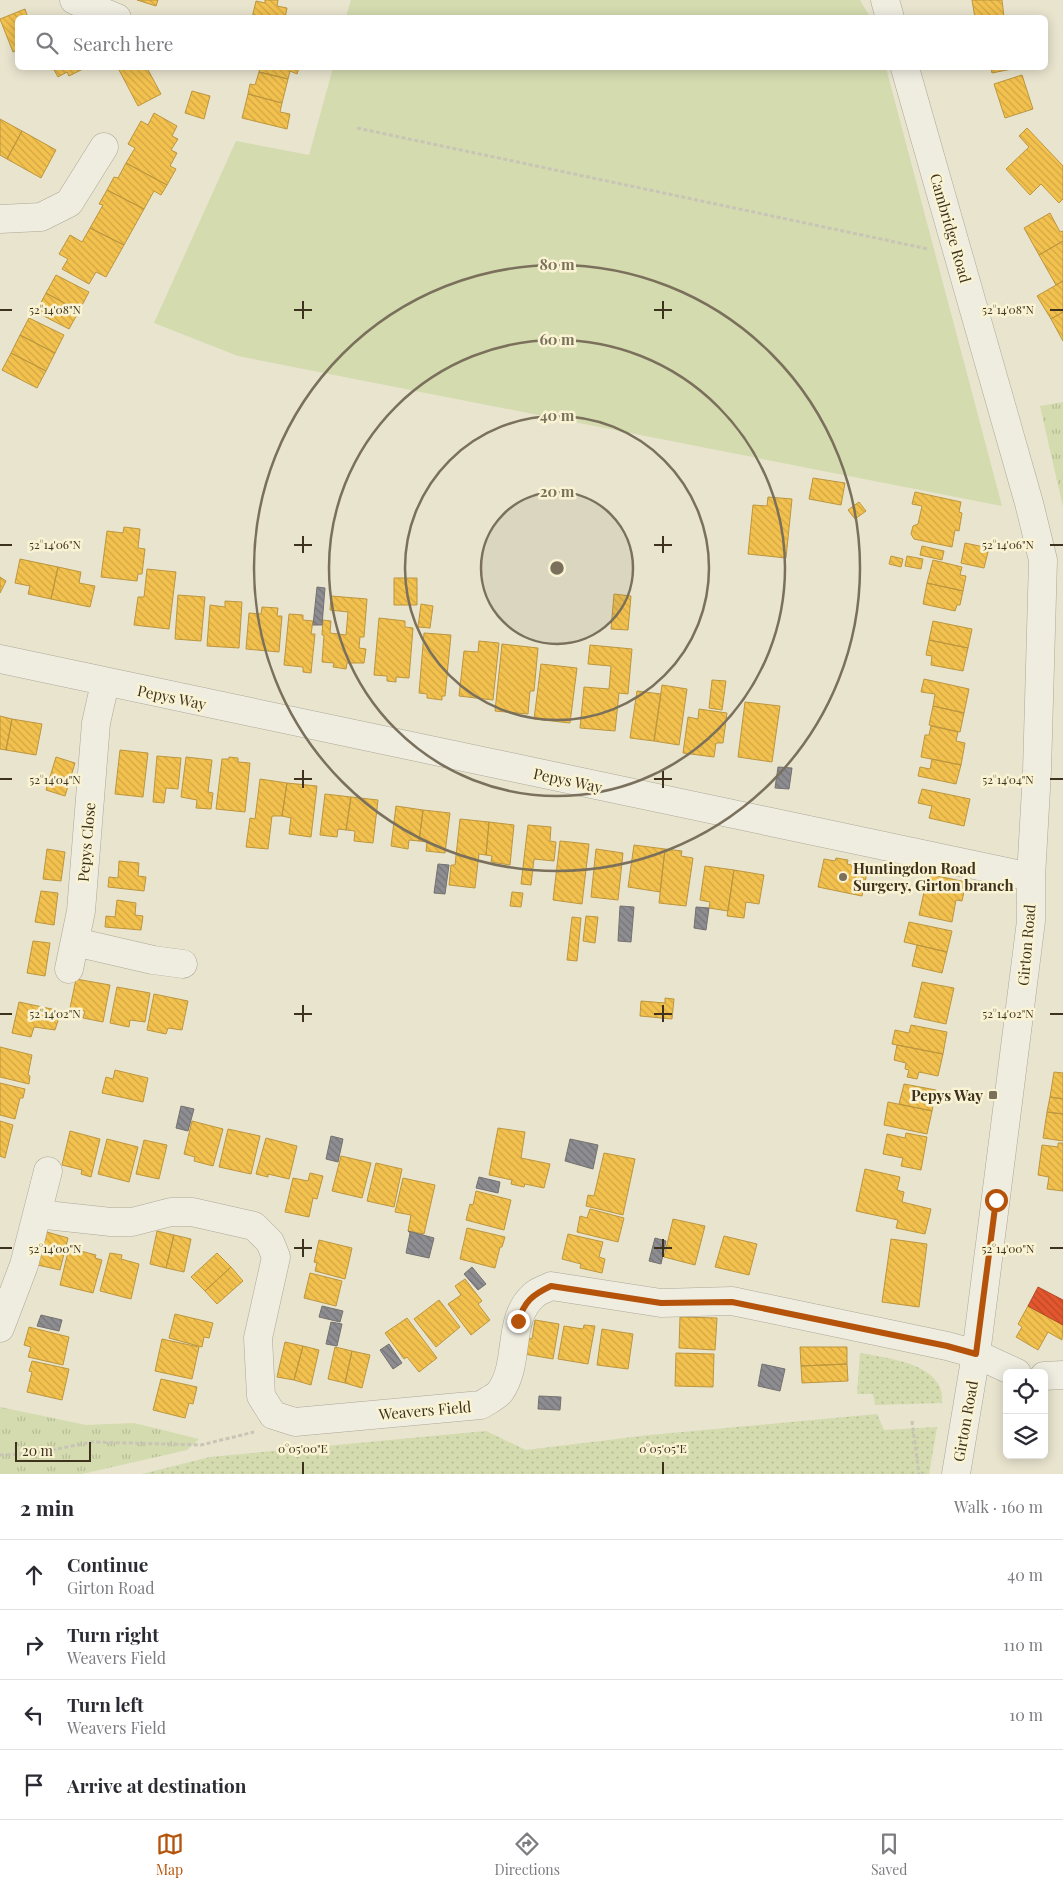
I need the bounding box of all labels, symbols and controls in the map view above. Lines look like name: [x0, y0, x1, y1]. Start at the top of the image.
search box: [15, 15, 1048, 70]
icon: search: [33, 29, 61, 57]
text: Search here: [73, 30, 173, 56]
street label: Cambridge Road: [926, 171, 976, 285]
text: 80 m: [539, 254, 575, 274]
text: 52°14'08"N: [29, 301, 82, 317]
text: 52°14'08"N: [982, 301, 1035, 317]
text: 60 m: [539, 329, 575, 349]
text: 40 m: [540, 405, 575, 425]
text: 20 m: [540, 481, 575, 501]
text: 52°14'06"N: [29, 536, 81, 552]
text: 52°14'06"N: [982, 536, 1034, 552]
centre of rings: [548, 559, 566, 577]
street label: Pepys Way: [136, 680, 209, 714]
street label: Pepys Way: [532, 763, 605, 797]
text: 52°14'04"N: [29, 771, 81, 787]
text: 52°14'04"N: [982, 771, 1034, 787]
street label: Pepys Close: [73, 801, 99, 883]
place label: Huntingdon Road Surgery, Girton branch: [853, 858, 1014, 895]
marker: Huntingdon Road Surgery, Girton branch: [837, 871, 849, 883]
street label: Girton Road: [1012, 903, 1040, 987]
text: 52°14'02"N: [29, 1005, 81, 1021]
text: 52°14'02"N: [982, 1005, 1034, 1021]
place label: Pepys Way: [911, 1085, 983, 1105]
marker: Pepys Way: [987, 1089, 999, 1101]
route start: [985, 1189, 1008, 1212]
text: 52°14'00"N: [29, 1240, 82, 1256]
text: 52°14'00"N: [982, 1240, 1035, 1256]
route end: [507, 1310, 530, 1333]
map controls: [1003, 1369, 1048, 1459]
button: locate: [1003, 1369, 1048, 1414]
street label: Girton Road: [948, 1379, 982, 1463]
street label: Weavers Field: [377, 1396, 472, 1424]
button: layers: [1003, 1414, 1048, 1459]
scale bar: [15, 1439, 91, 1462]
text: 0°05'00"E: [278, 1440, 328, 1456]
text: 0°05'05"E: [639, 1440, 687, 1456]
text: 20 m: [22, 1441, 53, 1460]
text: 2 min: [20, 1493, 74, 1521]
text: Walk · 160 m: [954, 1496, 1043, 1517]
text: Continue: [67, 1551, 148, 1577]
icon: ahead: [20, 1561, 48, 1589]
text: 40 m: [1007, 1564, 1043, 1585]
text: Girton Road: [67, 1577, 154, 1598]
text: Turn right: [67, 1621, 159, 1647]
icon: right: [20, 1631, 48, 1659]
text: 110 m: [1003, 1634, 1043, 1655]
text: Weavers Field: [67, 1647, 166, 1668]
text: Turn left: [67, 1691, 144, 1717]
icon: left: [20, 1701, 48, 1729]
text: 10 m: [1009, 1704, 1043, 1725]
text: Weavers Field: [67, 1717, 166, 1738]
icon: arrive: [20, 1771, 48, 1799]
text: Arrive at destination: [67, 1772, 247, 1798]
tab: Map: [156, 1830, 184, 1879]
tab: Directions: [495, 1830, 560, 1879]
tab: Saved: [871, 1830, 907, 1879]

